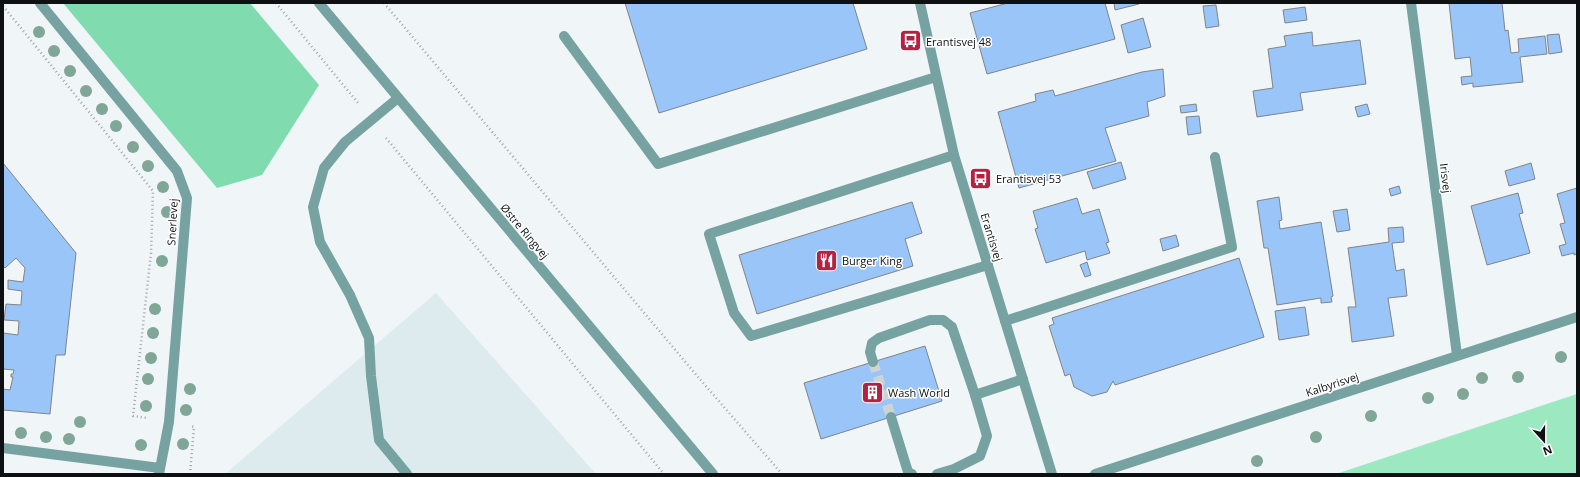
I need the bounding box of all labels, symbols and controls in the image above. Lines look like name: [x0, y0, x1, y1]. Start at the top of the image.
bus stop icon: Erantisvej 48: [897, 28, 923, 54]
place label: Erantisvej 48: [926, 34, 991, 49]
street label: Irisvej: [1437, 162, 1455, 194]
bus stop icon: Erantisvej 53: [967, 165, 993, 191]
place label: Erantisvej 53: [996, 171, 1061, 186]
street label: Snerlevej: [163, 198, 181, 246]
street label: Østre Ringvej: [497, 200, 553, 262]
street label: Erantisvej: [978, 211, 1006, 263]
restaurant icon: Burger King: [813, 247, 839, 273]
place label: Burger King: [842, 253, 902, 268]
street label: Kalbyrisvej: [1304, 368, 1360, 400]
building icon: Wash World: [860, 379, 886, 405]
place label: Wash World: [888, 385, 950, 400]
north arrow: [1524, 421, 1564, 461]
text: N: [1541, 442, 1555, 459]

